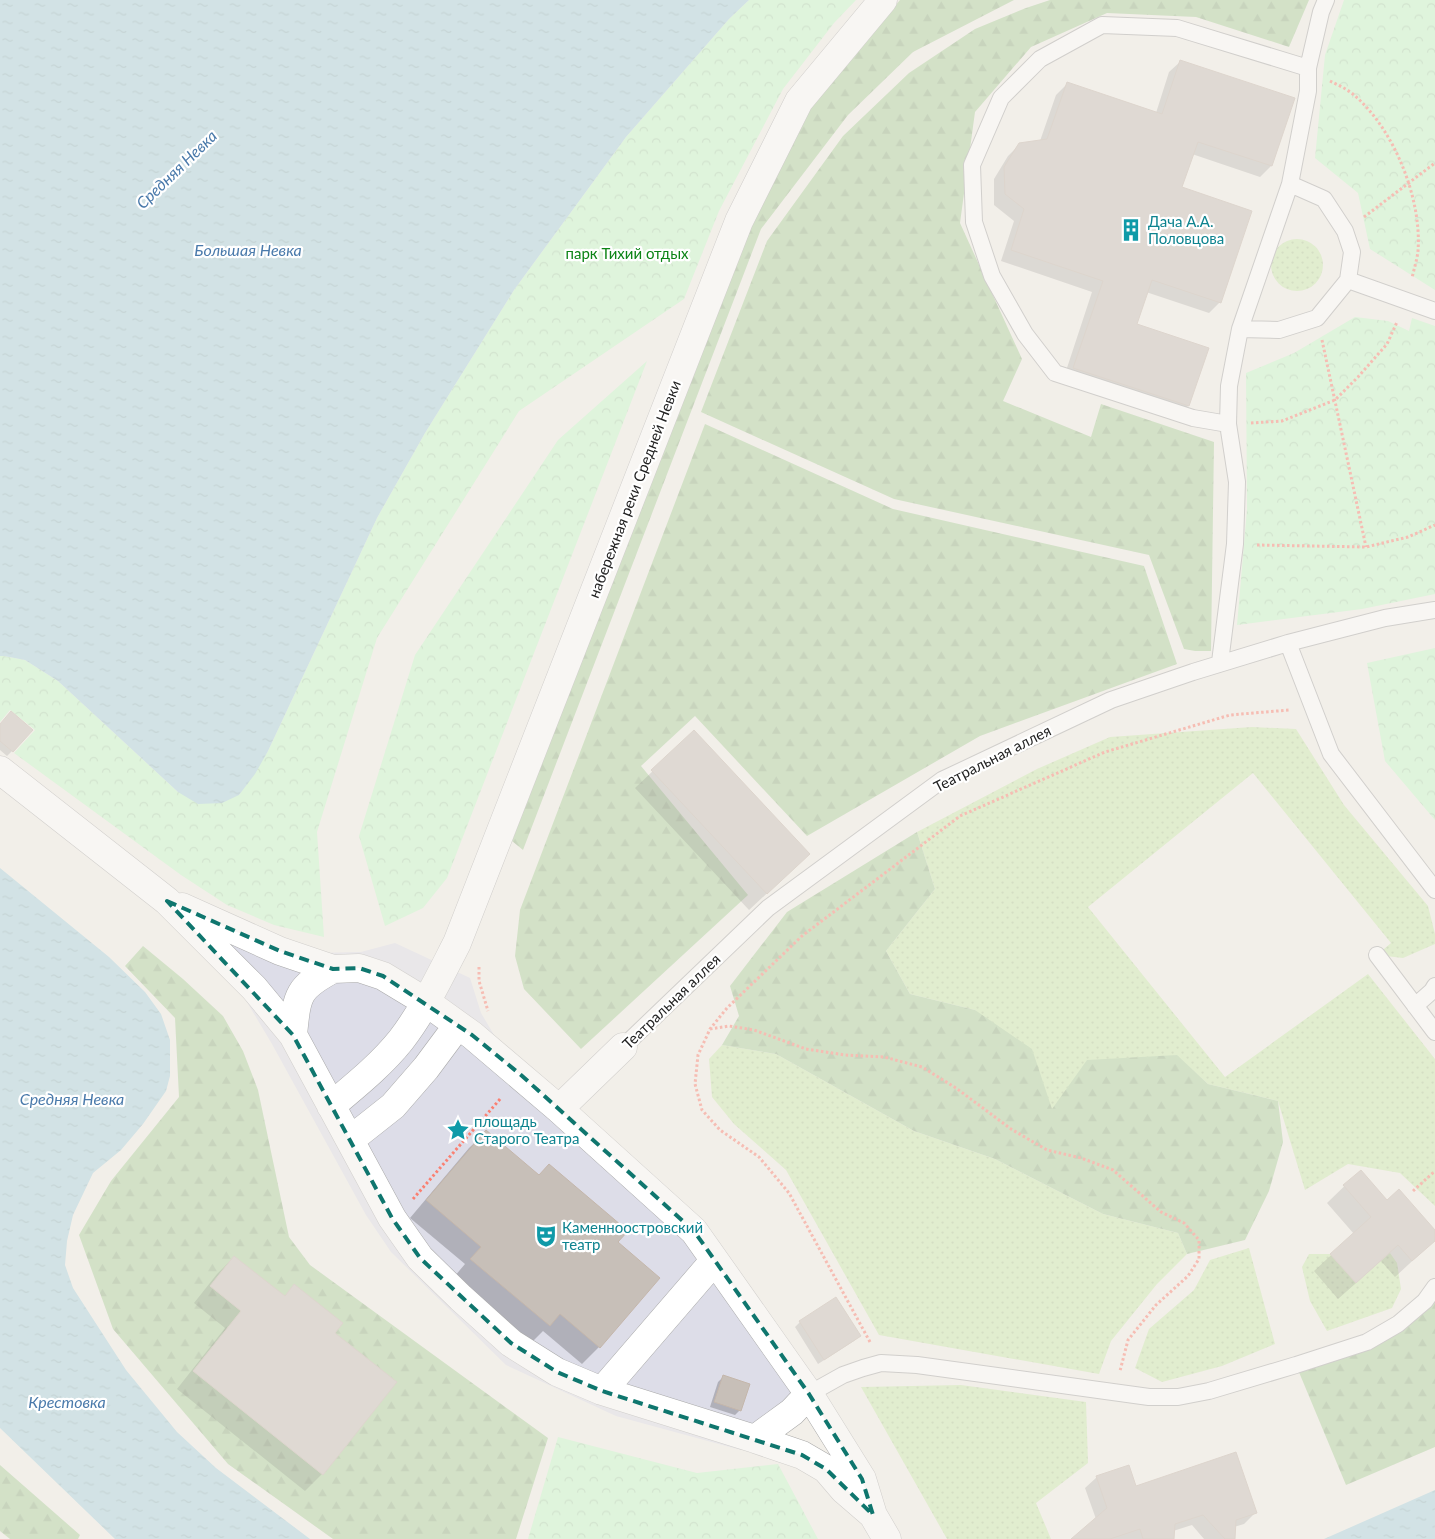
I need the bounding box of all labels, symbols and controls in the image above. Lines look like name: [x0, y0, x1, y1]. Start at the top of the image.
water label: Средняя Невка: [132, 126, 220, 212]
place label: Дача А.А. Половцова: [1148, 212, 1224, 247]
building icon: Дача А.А. Половцова: [1118, 217, 1144, 243]
water label: Большая Невка: [194, 240, 302, 259]
park label: парк Тихий отдых: [566, 244, 689, 262]
street label: набережная реки Средней Невки: [584, 378, 684, 600]
street label: Театральная аллея: [930, 721, 1054, 795]
street label: Театральная аллея: [618, 950, 724, 1052]
water label: Средняя Невка: [20, 1089, 124, 1108]
place label: площадь Старого Театра: [474, 1112, 579, 1147]
place icon: площадь Старого Театра: [445, 1117, 471, 1143]
place label: Каменноостровский театр: [562, 1218, 703, 1253]
theatre icon: Каменноостровский театр: [533, 1223, 559, 1249]
water label: Крестовка: [28, 1392, 106, 1411]

